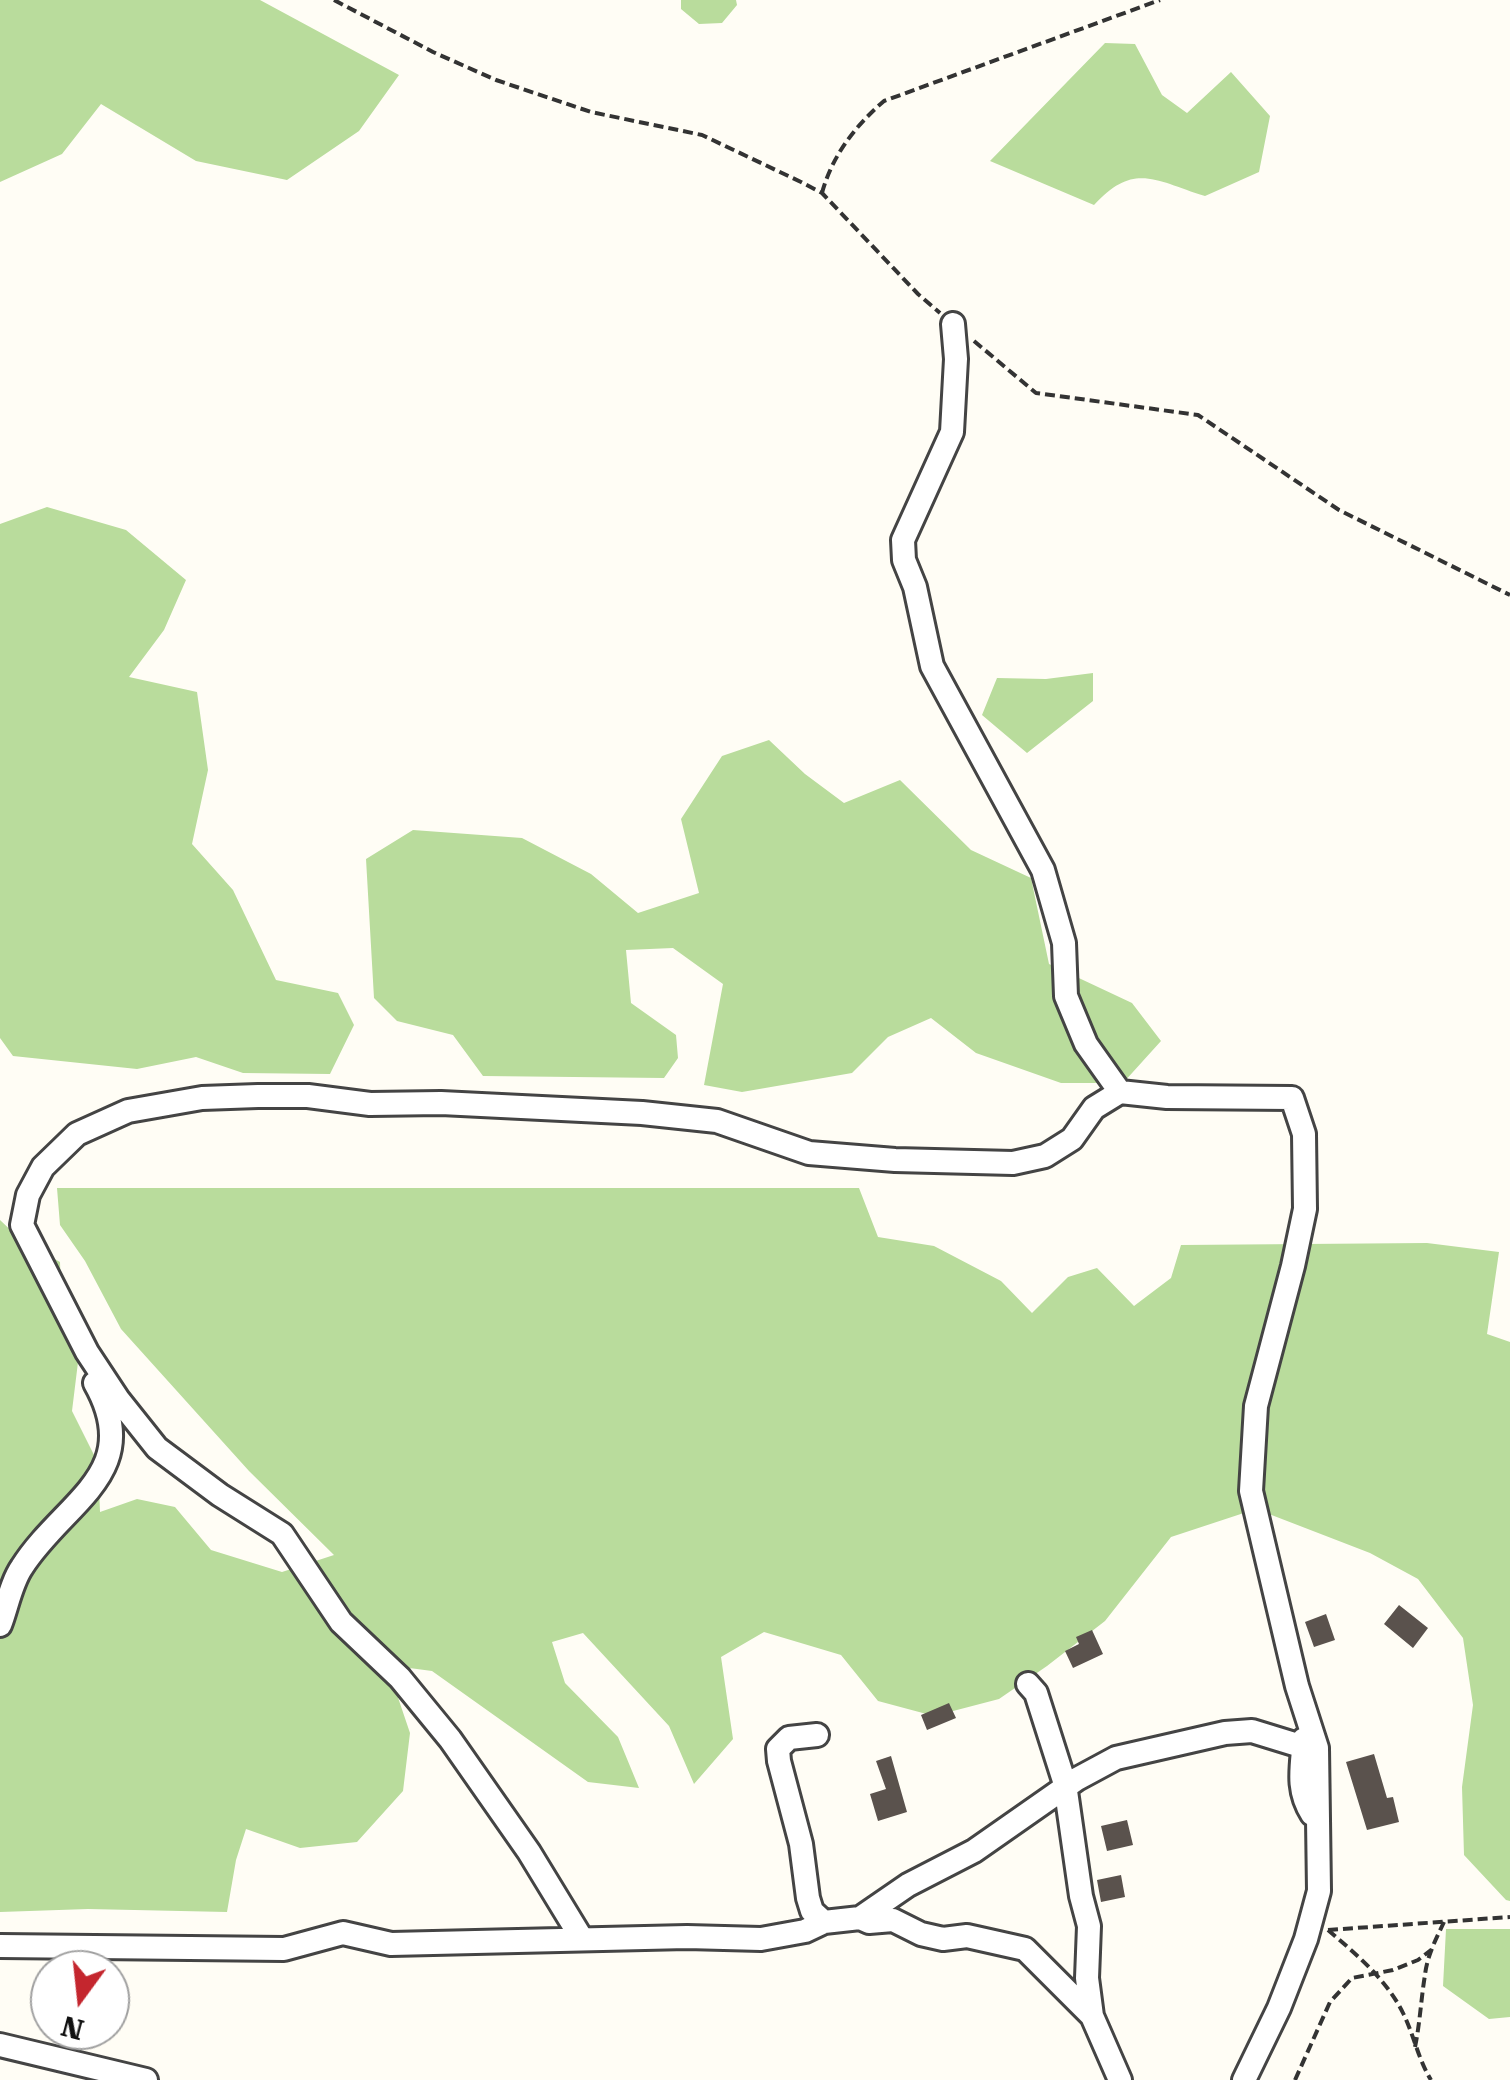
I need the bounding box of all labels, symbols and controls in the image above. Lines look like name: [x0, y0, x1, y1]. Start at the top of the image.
north arrow: [30, 1950, 130, 2050]
text: N: [58, 2009, 87, 2046]

